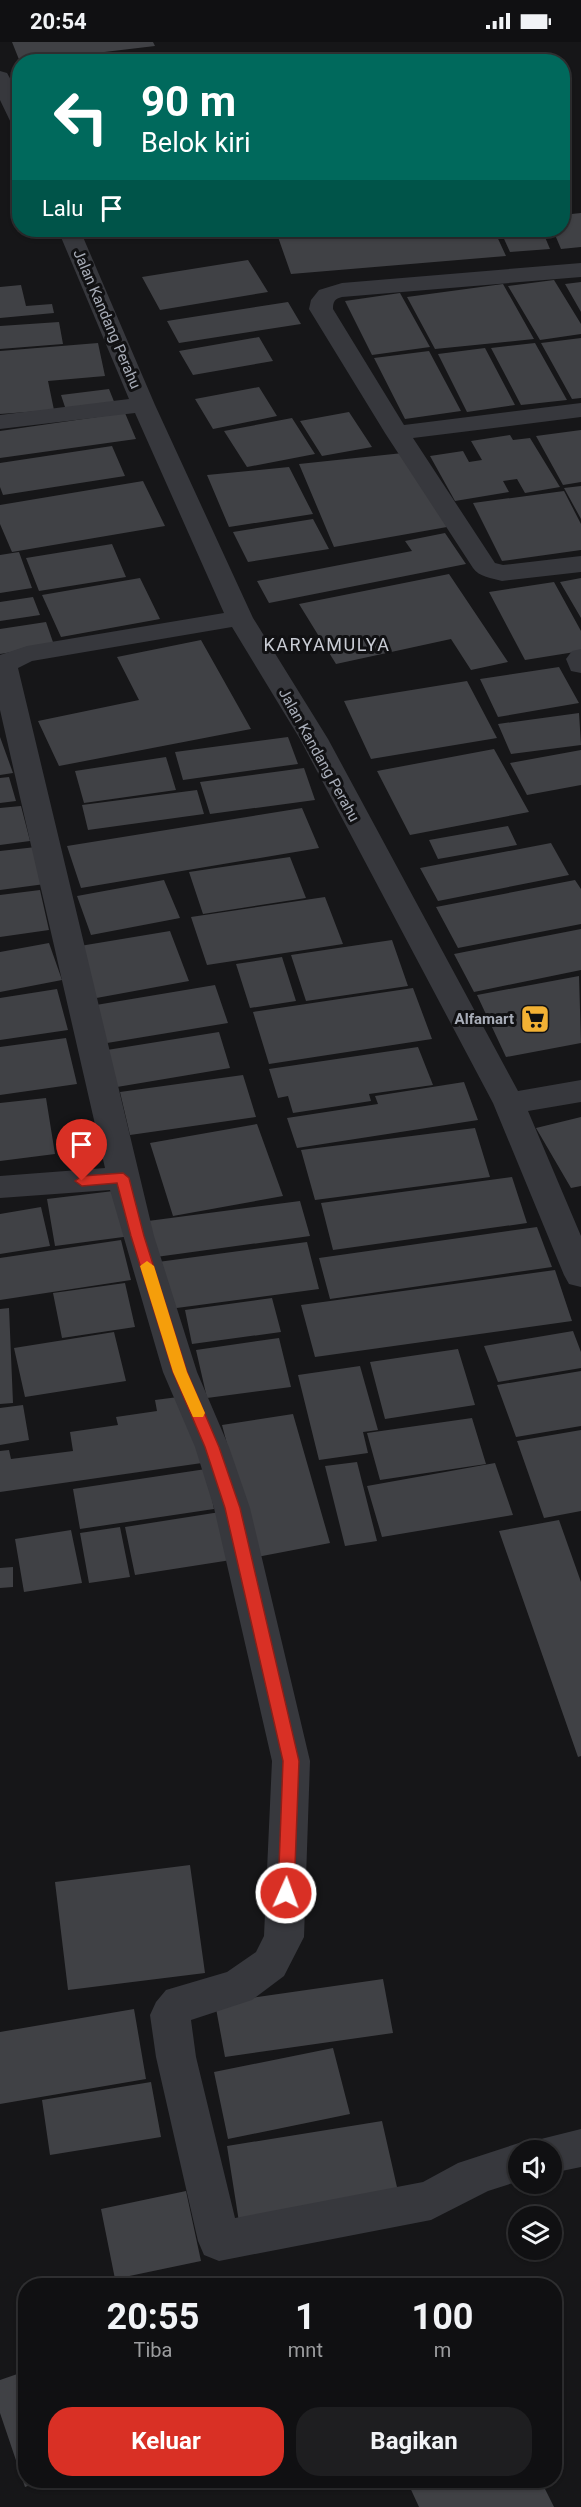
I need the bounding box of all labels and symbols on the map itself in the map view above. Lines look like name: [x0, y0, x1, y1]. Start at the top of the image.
street label: Jalan Kandang Perahu: [69, 246, 145, 392]
district label: KARYAMULYA: [263, 634, 391, 655]
street label: Jalan Kandang Perahu: [275, 685, 363, 825]
supermarket icon: Alfamart: [519, 1003, 551, 1035]
place label: Alfamart: [455, 1010, 514, 1028]
pin: [56, 1119, 107, 1181]
position arrow: [254, 1861, 318, 1925]

